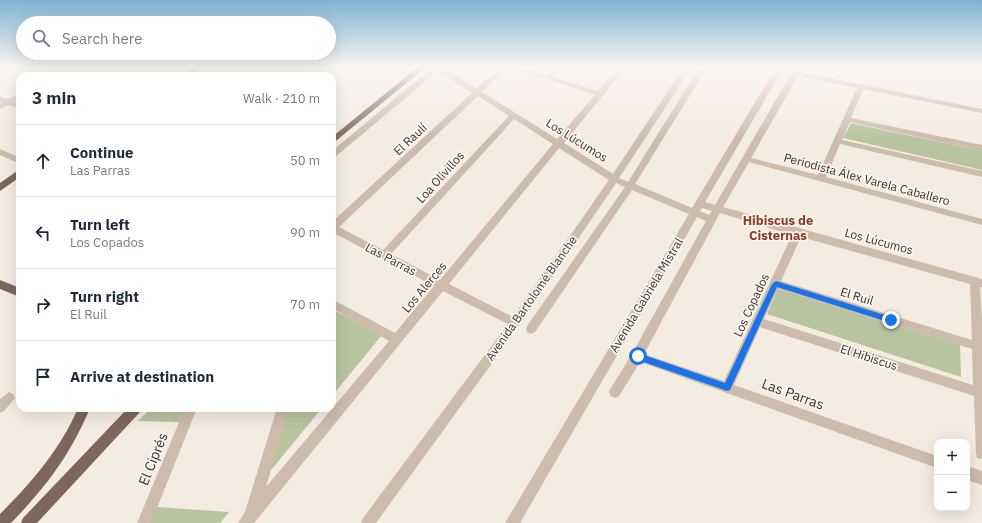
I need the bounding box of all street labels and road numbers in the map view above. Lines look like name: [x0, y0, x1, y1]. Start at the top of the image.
street label: Los Lúcumos: [543, 115, 611, 165]
street label: El Raulí: [390, 120, 430, 158]
street label: Loa Olivillos: [413, 148, 467, 206]
street label: Periodista Álex Varela Caballero: [782, 150, 952, 208]
street label: Los Lúcumos: [843, 225, 915, 257]
street label: Avenida Bartolomé Blanche: [482, 232, 580, 363]
street label: Avenida Gabriela Mistral: [606, 235, 686, 355]
street label: Las Parras: [363, 239, 419, 279]
street label: Los Alerces: [398, 258, 450, 315]
street label: Los Copados: [730, 271, 772, 339]
street label: El Ruil: [839, 284, 875, 308]
street label: El Hibiscus: [839, 341, 900, 373]
street label: Las Parras: [759, 374, 827, 414]
street label: El Ciprés: [134, 430, 172, 488]

